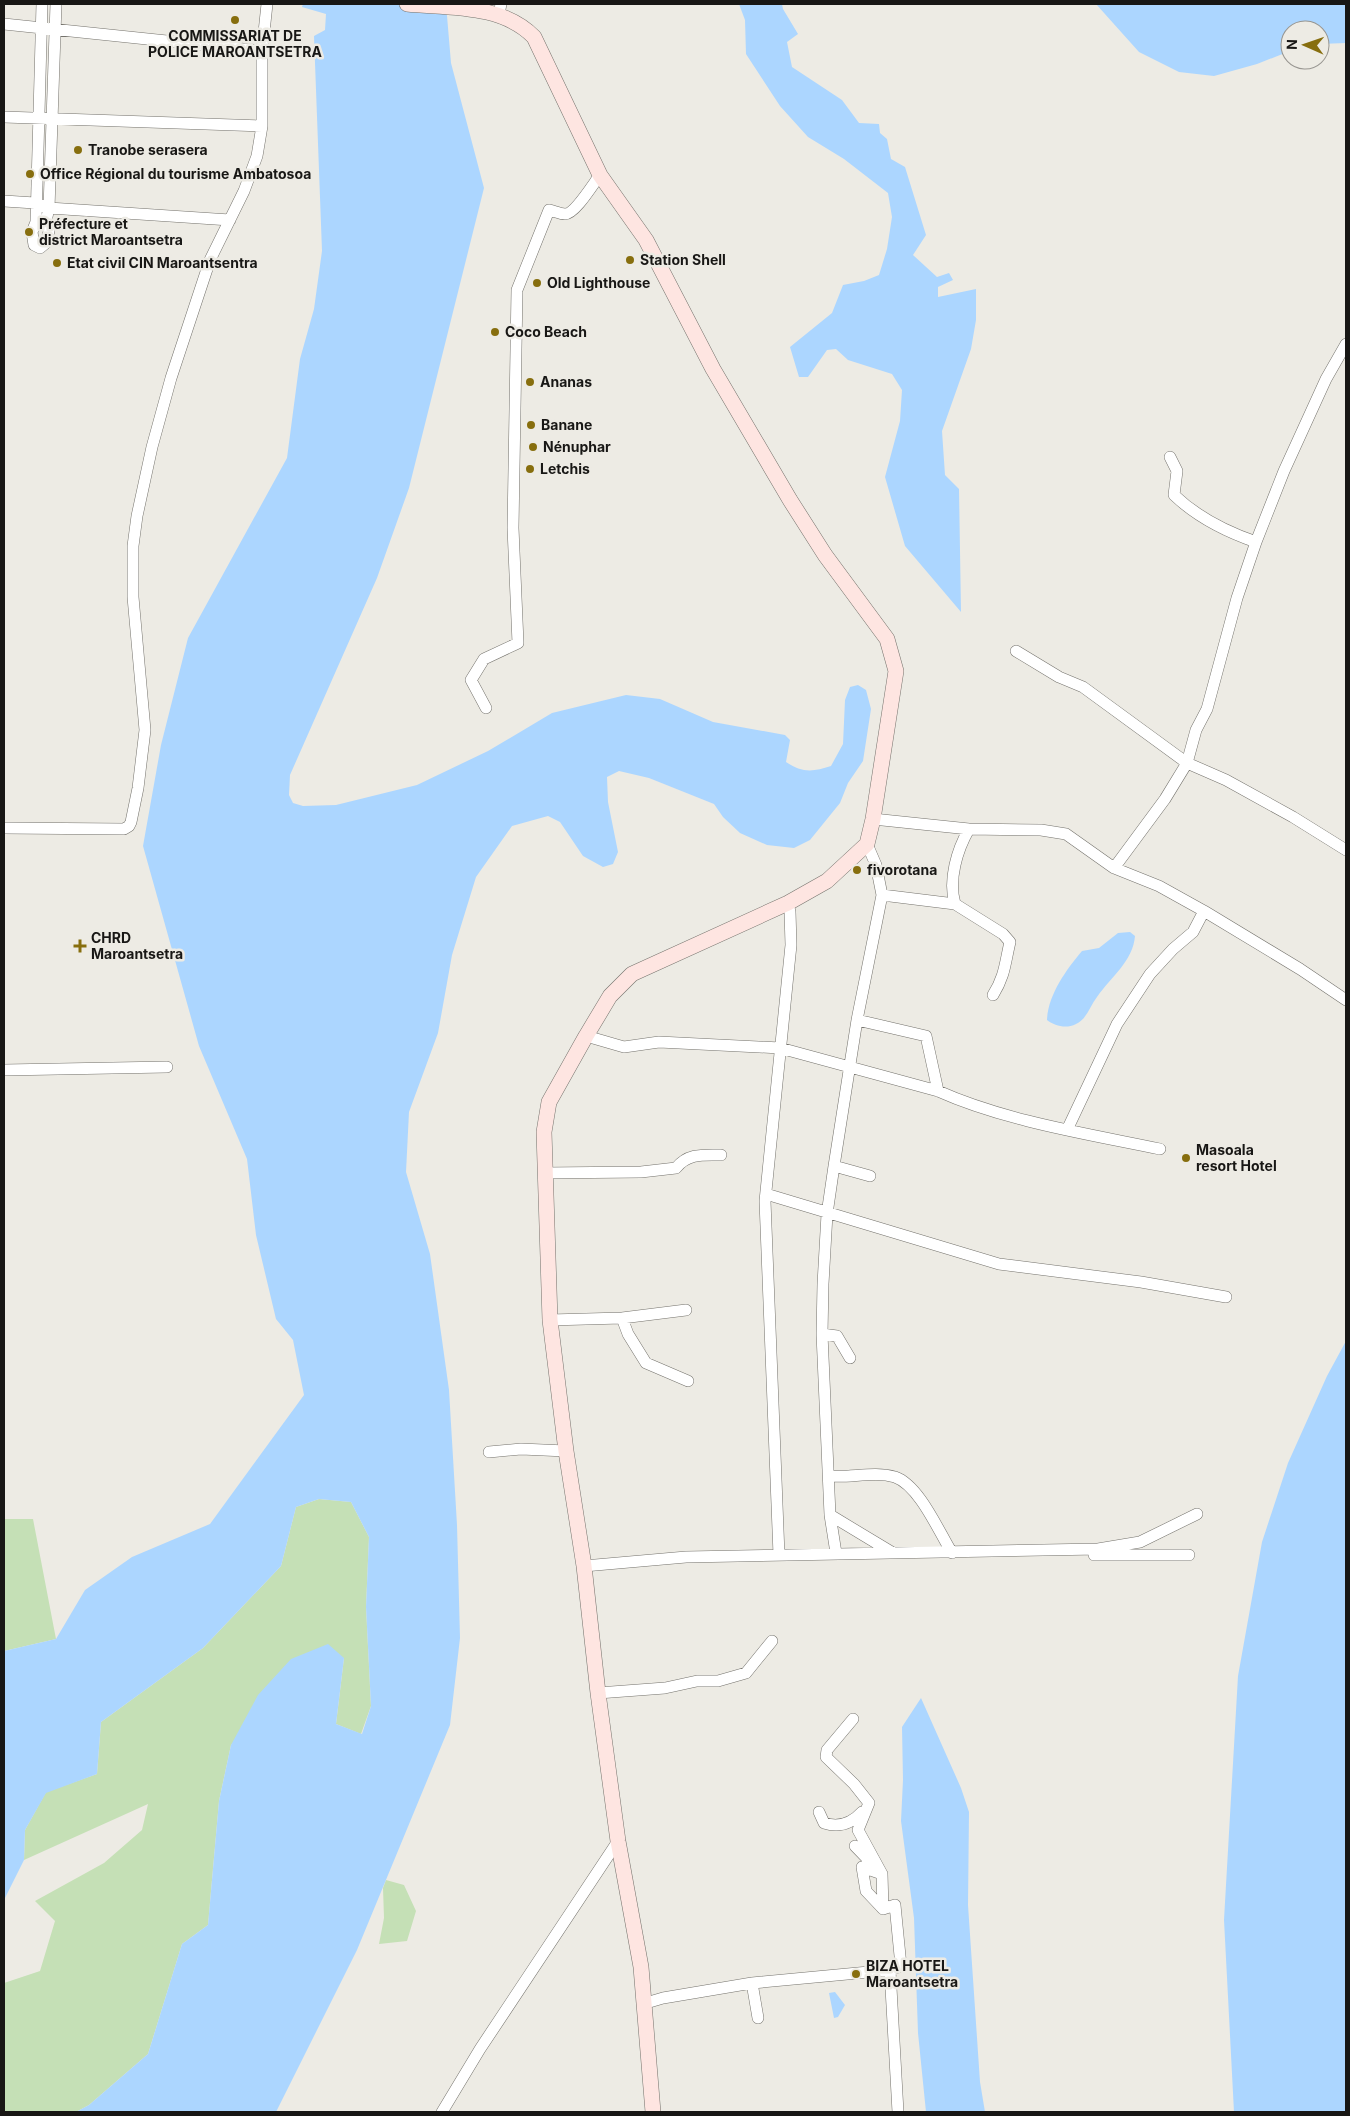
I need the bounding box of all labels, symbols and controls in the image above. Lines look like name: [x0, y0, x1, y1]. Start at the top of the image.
marker: COMMISSARIAT DE POLICE MAROANTSETRA: [229, 14, 241, 26]
north arrow: [1280, 20, 1330, 70]
place label: COMMISSARIAT DE POLICE MAROANTSETRA: [148, 27, 322, 60]
text: N: [1283, 39, 1300, 50]
place label: Tranobe serasera: [88, 141, 208, 158]
marker: Tranobe serasera: [72, 144, 84, 156]
place label: Office Régional du tourisme Ambatosoa: [40, 165, 311, 182]
marker: Office Régional du tourisme Ambatosoa: [24, 168, 36, 180]
place label: Préfecture et district Maroantsetra: [39, 215, 183, 248]
marker: Préfecture et district Maroantsetra: [23, 226, 35, 238]
place label: Station Shell: [640, 251, 726, 268]
place label: Etat civil CIN Maroantsentra: [67, 254, 258, 271]
marker: Station Shell: [624, 254, 636, 266]
marker: Etat civil CIN Maroantsentra: [51, 257, 63, 269]
place label: Old Lighthouse: [547, 274, 650, 291]
marker: Old Lighthouse: [531, 277, 543, 289]
place label: Coco Beach: [505, 323, 587, 340]
marker: Coco Beach: [489, 326, 501, 338]
place label: Ananas: [540, 373, 592, 390]
marker: Ananas: [524, 376, 536, 388]
place label: Banane: [541, 416, 592, 433]
marker: Banane: [525, 419, 537, 431]
place label: Nénuphar: [543, 438, 611, 455]
marker: Nénuphar: [527, 441, 539, 453]
place label: Letchis: [540, 460, 590, 477]
marker: Letchis: [524, 463, 536, 475]
place label: fivorotana: [867, 861, 937, 878]
marker: fivorotana: [851, 864, 863, 876]
place label: CHRD Maroantsetra: [91, 929, 183, 962]
marker: CHRD Maroantsetra: [73, 939, 87, 953]
place label: Masoala resort Hotel: [1196, 1141, 1277, 1174]
marker: Masoala resort Hotel: [1180, 1152, 1192, 1164]
place label: BIZA HOTEL Maroantsetra: [866, 1957, 958, 1990]
marker: BIZA HOTEL Maroantsetra: [850, 1968, 862, 1980]

